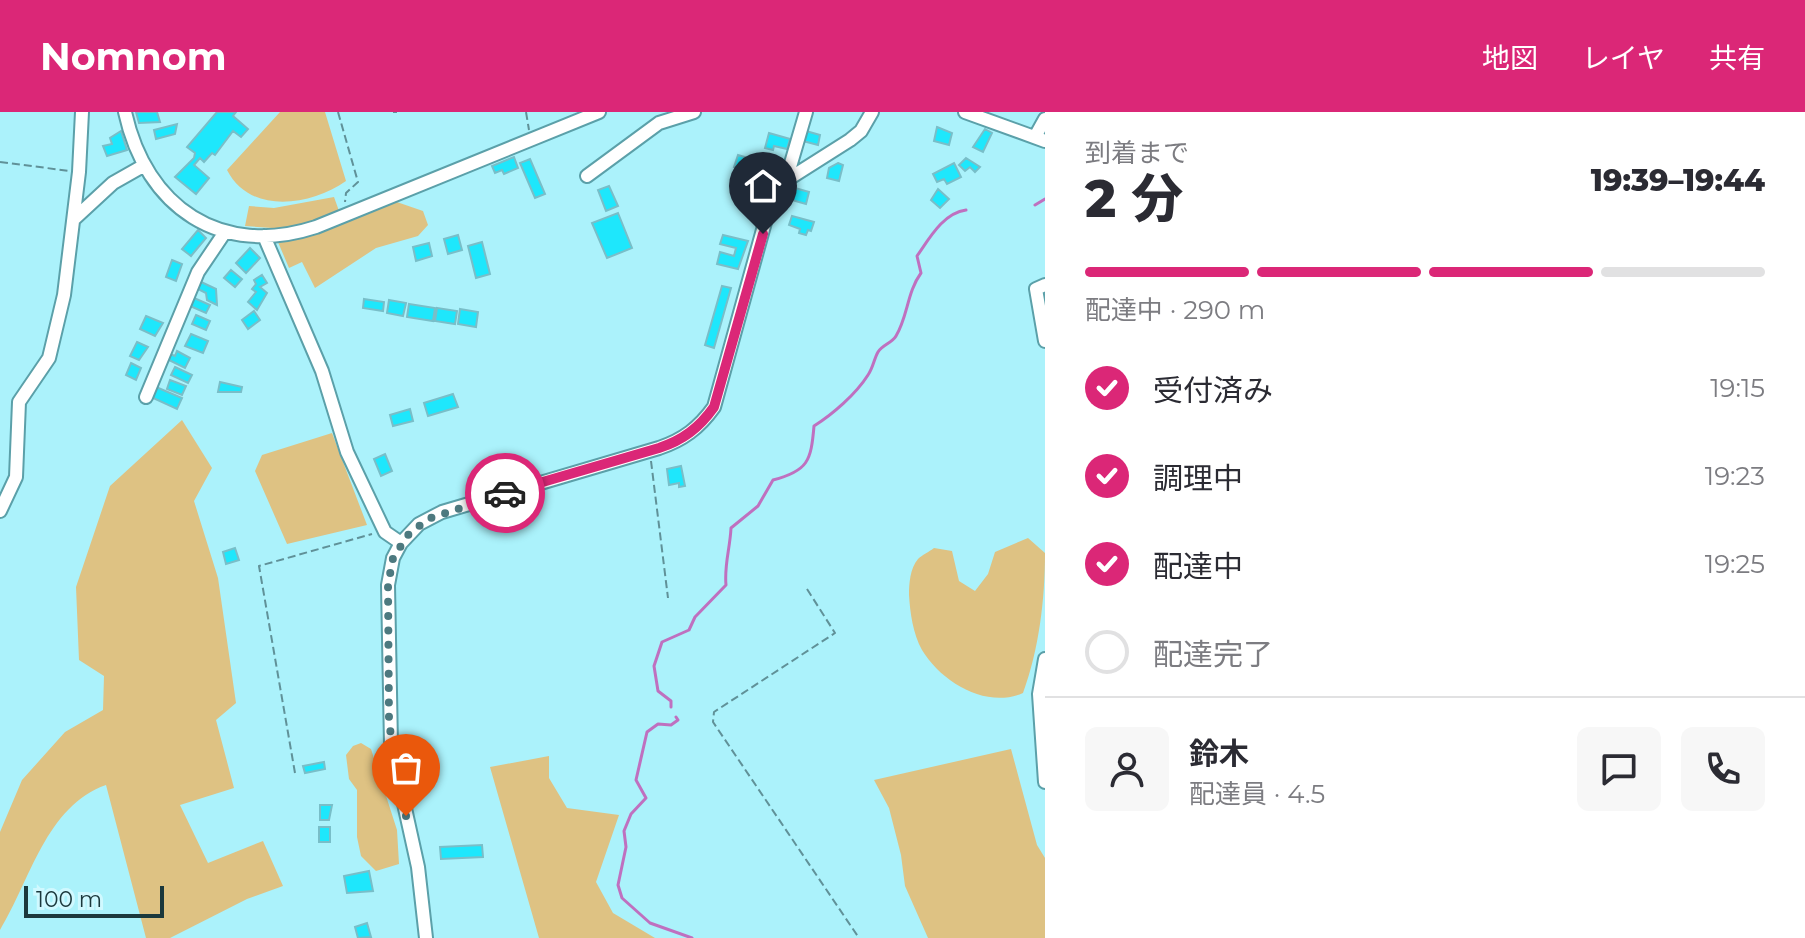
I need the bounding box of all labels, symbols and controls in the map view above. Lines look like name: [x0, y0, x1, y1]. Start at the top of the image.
text: Nomnom: [40, 33, 227, 80]
text: 地図: [1482, 41, 1538, 75]
text: レイヤ: [1582, 41, 1665, 75]
text: 共有: [1709, 41, 1765, 75]
text: 到着まで: [1085, 137, 1189, 169]
pin: [729, 152, 797, 234]
text: 19:39–19:44: [1591, 162, 1765, 199]
icon: home: [741, 164, 785, 208]
text: 2 分: [1085, 167, 1183, 230]
text: 配達中 · 290 m: [1085, 294, 1265, 326]
icon: check: [1085, 366, 1129, 410]
text: 受付済み: [1153, 372, 1273, 409]
text: 19:15: [1710, 372, 1765, 404]
courier: [465, 453, 545, 533]
icon: check: [1085, 454, 1129, 498]
text: 調理中: [1153, 460, 1243, 497]
text: 19:23: [1705, 460, 1765, 492]
icon: car: [483, 471, 527, 515]
icon: check: [1085, 542, 1129, 586]
text: 配達中: [1153, 548, 1243, 585]
text: 19:25: [1705, 548, 1765, 580]
text: 配達完了: [1153, 636, 1273, 673]
button: person: [1085, 727, 1169, 811]
button: chat: [1577, 727, 1661, 811]
button: phone: [1681, 727, 1765, 811]
pin: [372, 734, 440, 816]
text: 鈴木: [1189, 735, 1249, 772]
icon: bag: [384, 746, 428, 790]
text: 配達員 · 4.5: [1189, 778, 1325, 810]
scale bar: [24, 882, 164, 918]
text: 100 m: [36, 886, 102, 913]

